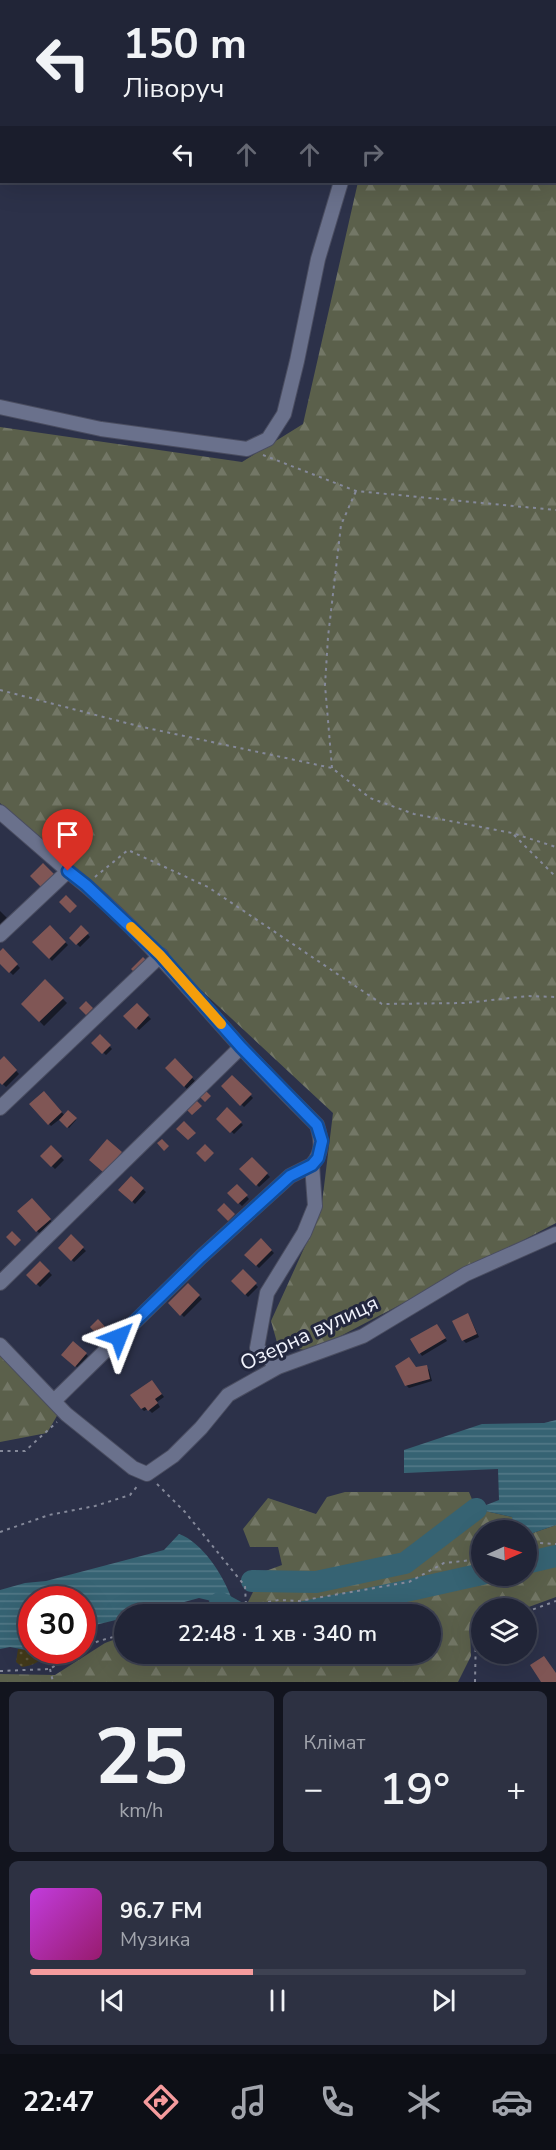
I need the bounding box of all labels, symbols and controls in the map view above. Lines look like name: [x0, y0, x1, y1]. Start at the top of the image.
text: 150 m: [123, 16, 247, 73]
icon: left: [24, 24, 102, 102]
text: Ліворуч: [123, 70, 224, 107]
icon: left: [167, 138, 200, 171]
icon: ahead: [230, 138, 263, 171]
icon: ahead: [293, 138, 326, 171]
icon: right: [356, 138, 389, 171]
pin: [42, 809, 93, 871]
icon: arrive: [51, 818, 84, 851]
street label: Озерна вулиця: [235, 1289, 383, 1377]
position arrow: [87, 1305, 151, 1369]
north arrow: [471, 1520, 537, 1586]
map controls: [471, 1520, 537, 1664]
speed limit sign: 30: [18, 1586, 96, 1664]
button: layers: [471, 1598, 537, 1664]
text: 22:48 · 1 хв · 340 m: [178, 1619, 377, 1649]
text: 25: [94, 1704, 188, 1811]
text: Клімат: [304, 1729, 365, 1756]
text: 19°: [379, 1759, 450, 1820]
text: −: [304, 1767, 323, 1812]
text: +: [506, 1767, 526, 1812]
text: km/h: [119, 1797, 163, 1824]
text: 96.7 FM: [120, 1896, 202, 1926]
text: Музика: [120, 1926, 190, 1953]
icon: previous: [96, 1984, 129, 2017]
icon: pause: [261, 1984, 294, 2017]
icon: next: [427, 1984, 460, 2017]
icon: directions: [140, 2081, 182, 2123]
icon: music: [228, 2081, 270, 2123]
icon: phone: [316, 2081, 358, 2123]
icon: climate: [403, 2081, 445, 2123]
icon: car: [491, 2081, 533, 2123]
text: 22:47: [23, 2084, 94, 2121]

